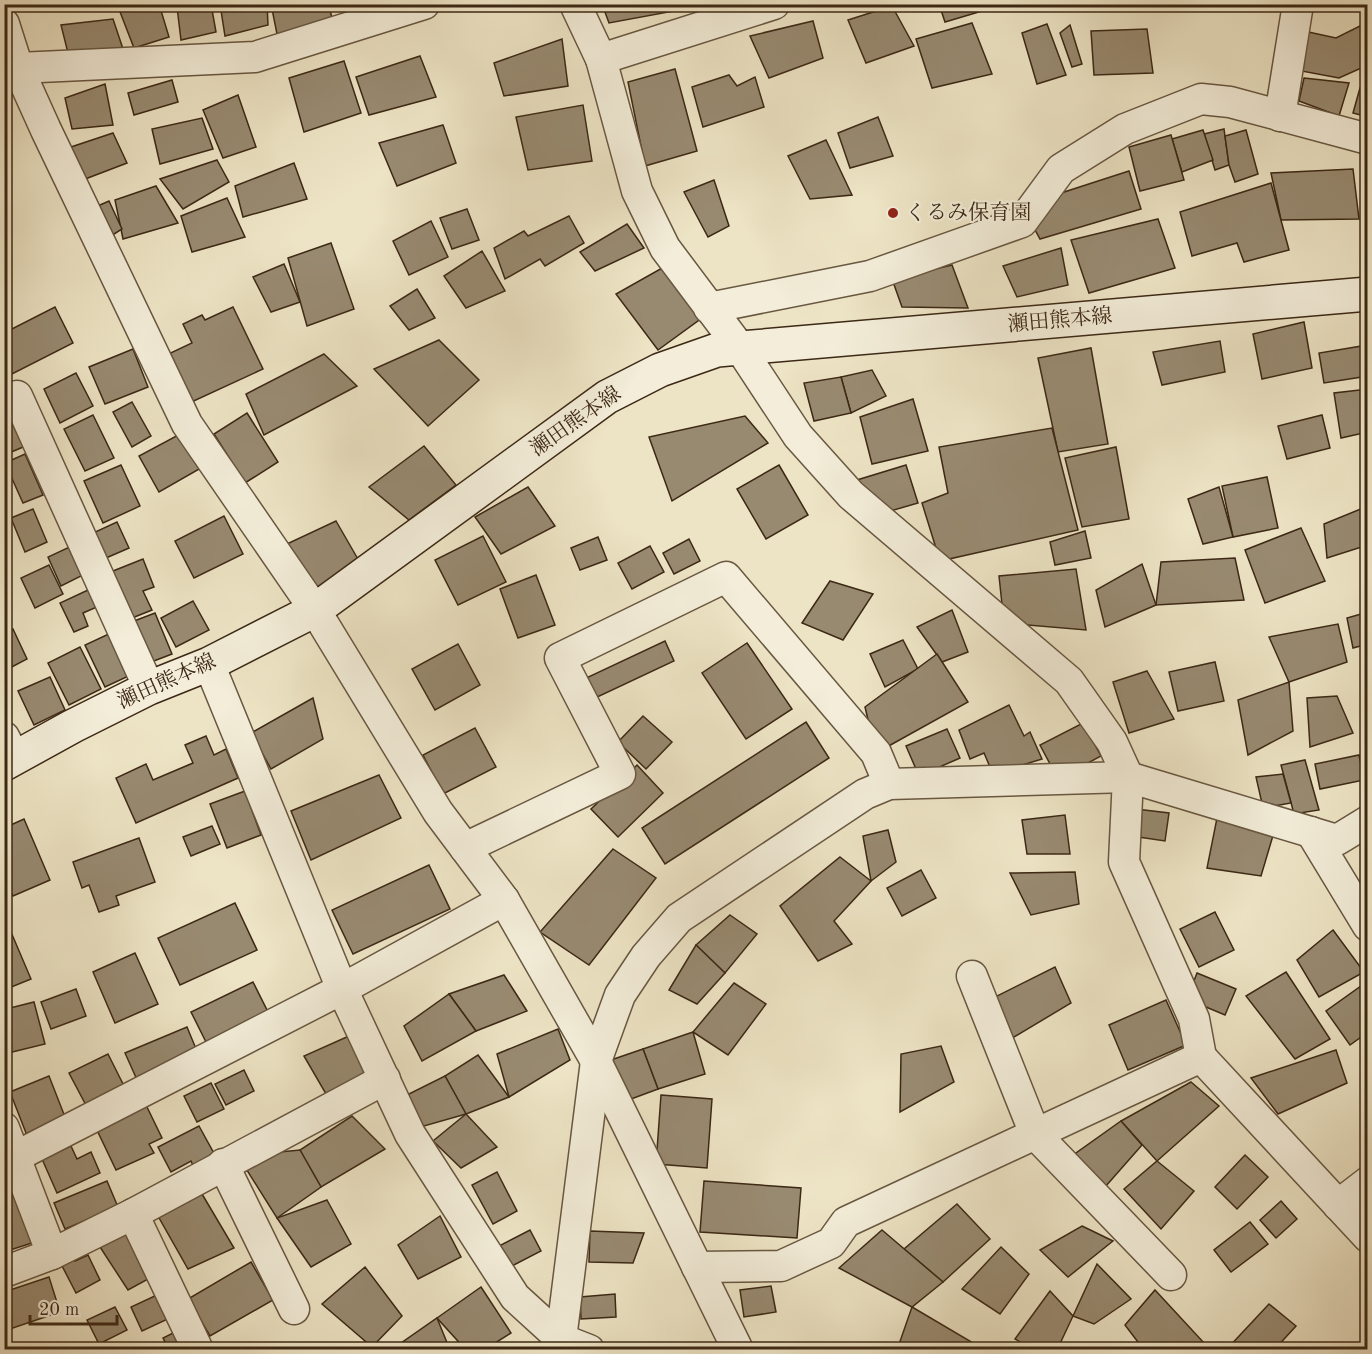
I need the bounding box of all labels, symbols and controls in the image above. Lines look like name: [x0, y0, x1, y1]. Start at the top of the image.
place label: くるみ保育園: [905, 201, 1031, 224]
marker: くるみ保育園: [886, 206, 900, 220]
street label: 瀬田熊本線: [1007, 304, 1113, 336]
street label: 瀬田熊本線: [526, 382, 625, 461]
street label: 瀬田熊本線: [114, 649, 219, 713]
scale bar: [30, 1288, 117, 1326]
text: 20 m: [39, 1301, 79, 1319]

